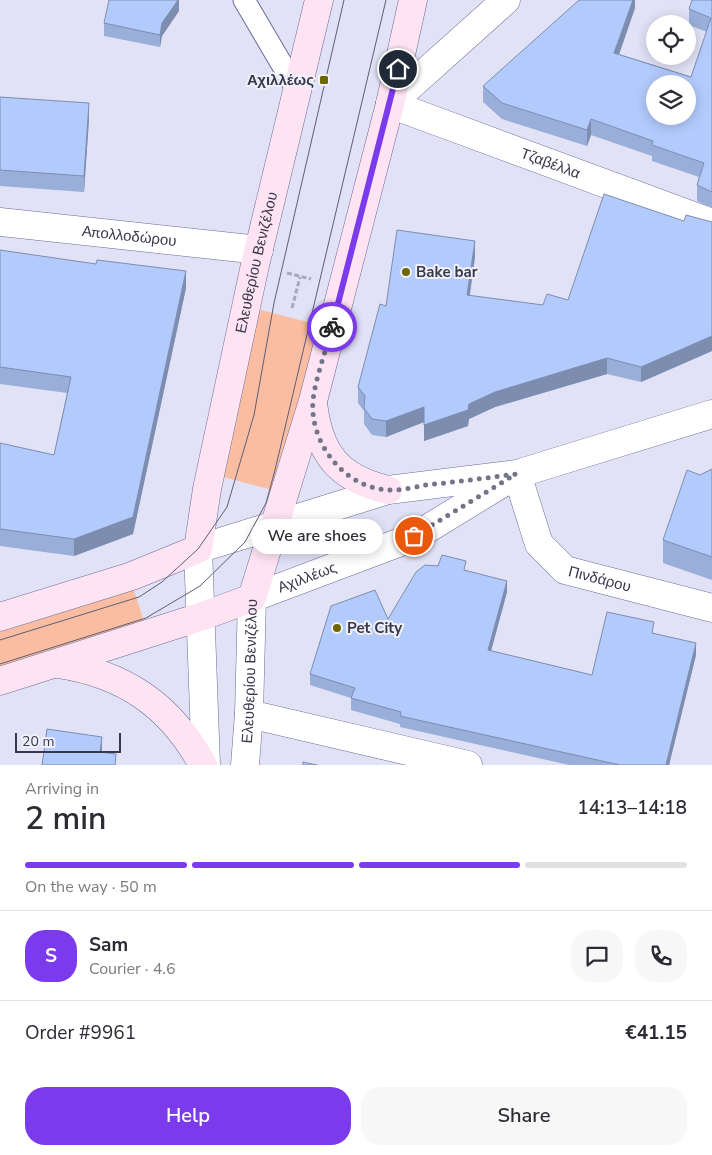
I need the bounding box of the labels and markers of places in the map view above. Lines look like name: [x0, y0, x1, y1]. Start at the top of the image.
pin: [377, 48, 419, 90]
place label: Αχιλλέως: [247, 70, 314, 90]
marker: Αχιλλέως: [318, 74, 330, 86]
place label: Bake bar: [416, 262, 478, 282]
marker: Bake bar: [400, 266, 412, 278]
pin: [393, 515, 435, 557]
callout: We are shoes: [252, 518, 384, 554]
place label: Pet City: [347, 618, 402, 638]
marker: Pet City: [331, 622, 343, 634]

